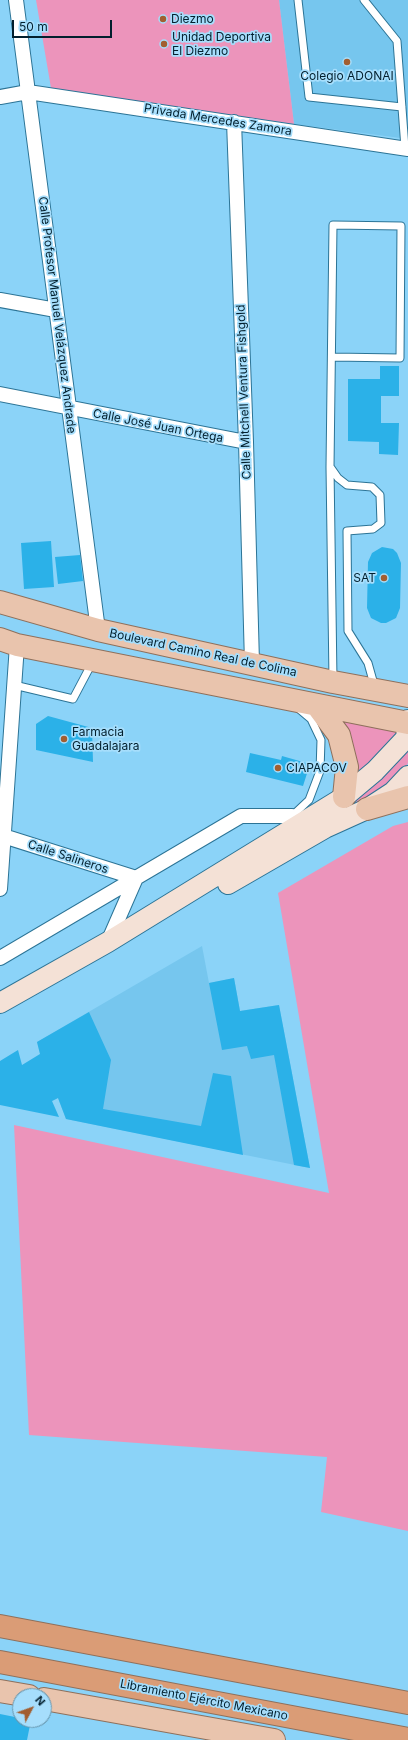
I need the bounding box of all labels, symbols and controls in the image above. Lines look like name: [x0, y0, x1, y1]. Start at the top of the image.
scale bar: [14, 12, 114, 38]
place label: Diezmo: [171, 12, 214, 26]
marker: Diezmo: [158, 14, 168, 24]
text: 50 m: [19, 19, 48, 34]
place label: Unidad Deportiva El Diezmo: [172, 30, 271, 58]
marker: Unidad Deportiva El Diezmo: [159, 39, 169, 49]
marker: Colegio ADONAI: [342, 57, 352, 67]
place label: Colegio ADONAI: [300, 69, 394, 83]
street label: Privada Mercedes Zamora: [143, 101, 293, 139]
street label: Calle Profesor Manuel Velázquez Andrade: [35, 196, 79, 434]
street label: Calle Mitchell Ventura Fishgold: [234, 304, 254, 480]
street label: Calle José Juan Ortega: [92, 406, 224, 446]
place label: SAT: [353, 571, 376, 585]
marker: SAT: [379, 573, 389, 583]
street label: Boulevard Camino Real de Colima: [108, 626, 298, 680]
place label: Farmacia Guadalajara: [72, 725, 139, 753]
marker: Farmacia Guadalajara: [59, 734, 69, 744]
place label: CIAPACOV: [286, 761, 347, 775]
marker: CIAPACOV: [273, 763, 283, 773]
street label: Calle Salineros: [26, 837, 110, 877]
street label: Libramiento Ejército Mexicano: [119, 1677, 289, 1723]
north arrow: [12, 1688, 52, 1728]
text: N: [32, 1693, 48, 1709]

